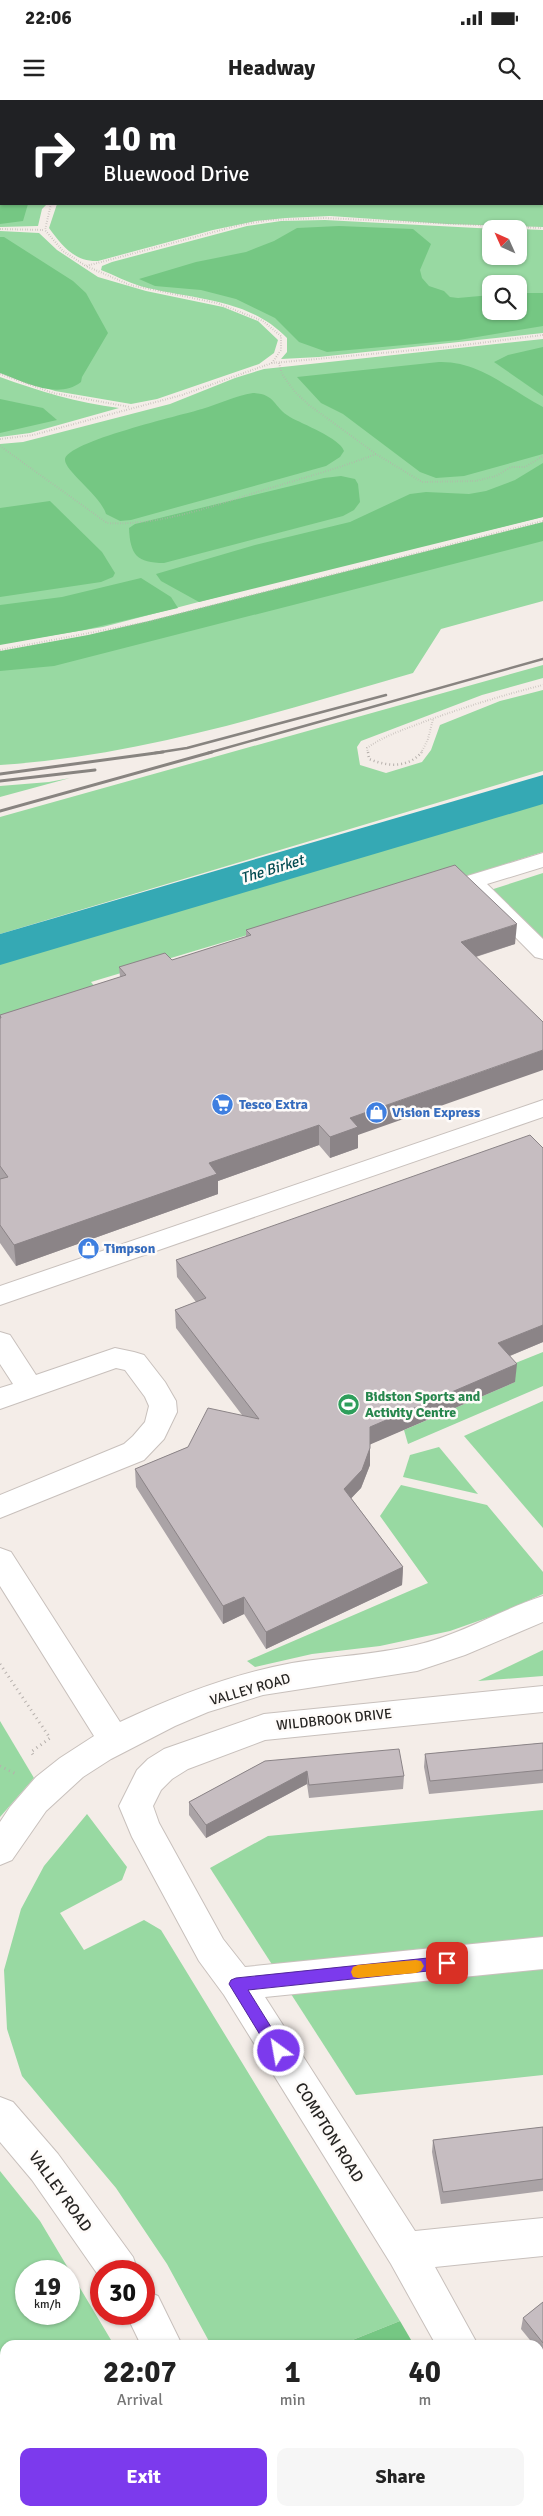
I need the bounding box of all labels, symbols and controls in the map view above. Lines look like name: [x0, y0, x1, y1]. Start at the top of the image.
text: 22:06: [25, 6, 72, 30]
icon: menu: [20, 54, 48, 82]
text: Headway: [228, 54, 315, 81]
icon: search: [495, 54, 523, 82]
text: 10 m: [103, 117, 177, 160]
icon: right: [20, 120, 85, 185]
text: Bluewood Drive: [103, 160, 249, 187]
north arrow: [482, 220, 528, 265]
map controls: [482, 220, 527, 320]
button: search: [482, 275, 527, 320]
water label: The Birket: [238, 850, 307, 887]
supermarket icon: Tesco Extra: [211, 1092, 235, 1116]
place label: Tesco Extra: [239, 1096, 308, 1113]
shop icon: Vision Express: [364, 1100, 388, 1124]
place label: Vision Express: [392, 1104, 480, 1121]
shop icon: Timpson: [76, 1236, 100, 1260]
place label: Timpson: [104, 1240, 156, 1257]
place label: Bidston Sports and Activity Centre: [365, 1388, 481, 1421]
sports icon: Bidston Sports and Activity Centre: [337, 1392, 361, 1416]
street label: VALLEY ROAD: [208, 1670, 292, 1709]
street label: WILDBROOK DRIVE: [275, 1705, 393, 1734]
pin: [426, 1942, 468, 1984]
icon: arrive: [433, 1949, 461, 1977]
position arrow: [252, 2024, 304, 2076]
street label: COMPTON ROAD: [290, 2079, 368, 2186]
street label: VALLEY ROAD: [24, 2147, 96, 2236]
speed limit sign: 30: [90, 2260, 155, 2325]
text: 19: [34, 2271, 61, 2302]
text: km/h: [34, 2297, 61, 2312]
text: 22:07: [103, 2354, 177, 2391]
text: 1: [285, 2354, 301, 2391]
text: 40: [409, 2354, 441, 2391]
text: Arrival: [117, 2390, 163, 2410]
text: min: [280, 2390, 306, 2410]
text: m: [418, 2390, 431, 2410]
button: Exit: [20, 2448, 267, 2506]
button: Share: [277, 2448, 524, 2506]

